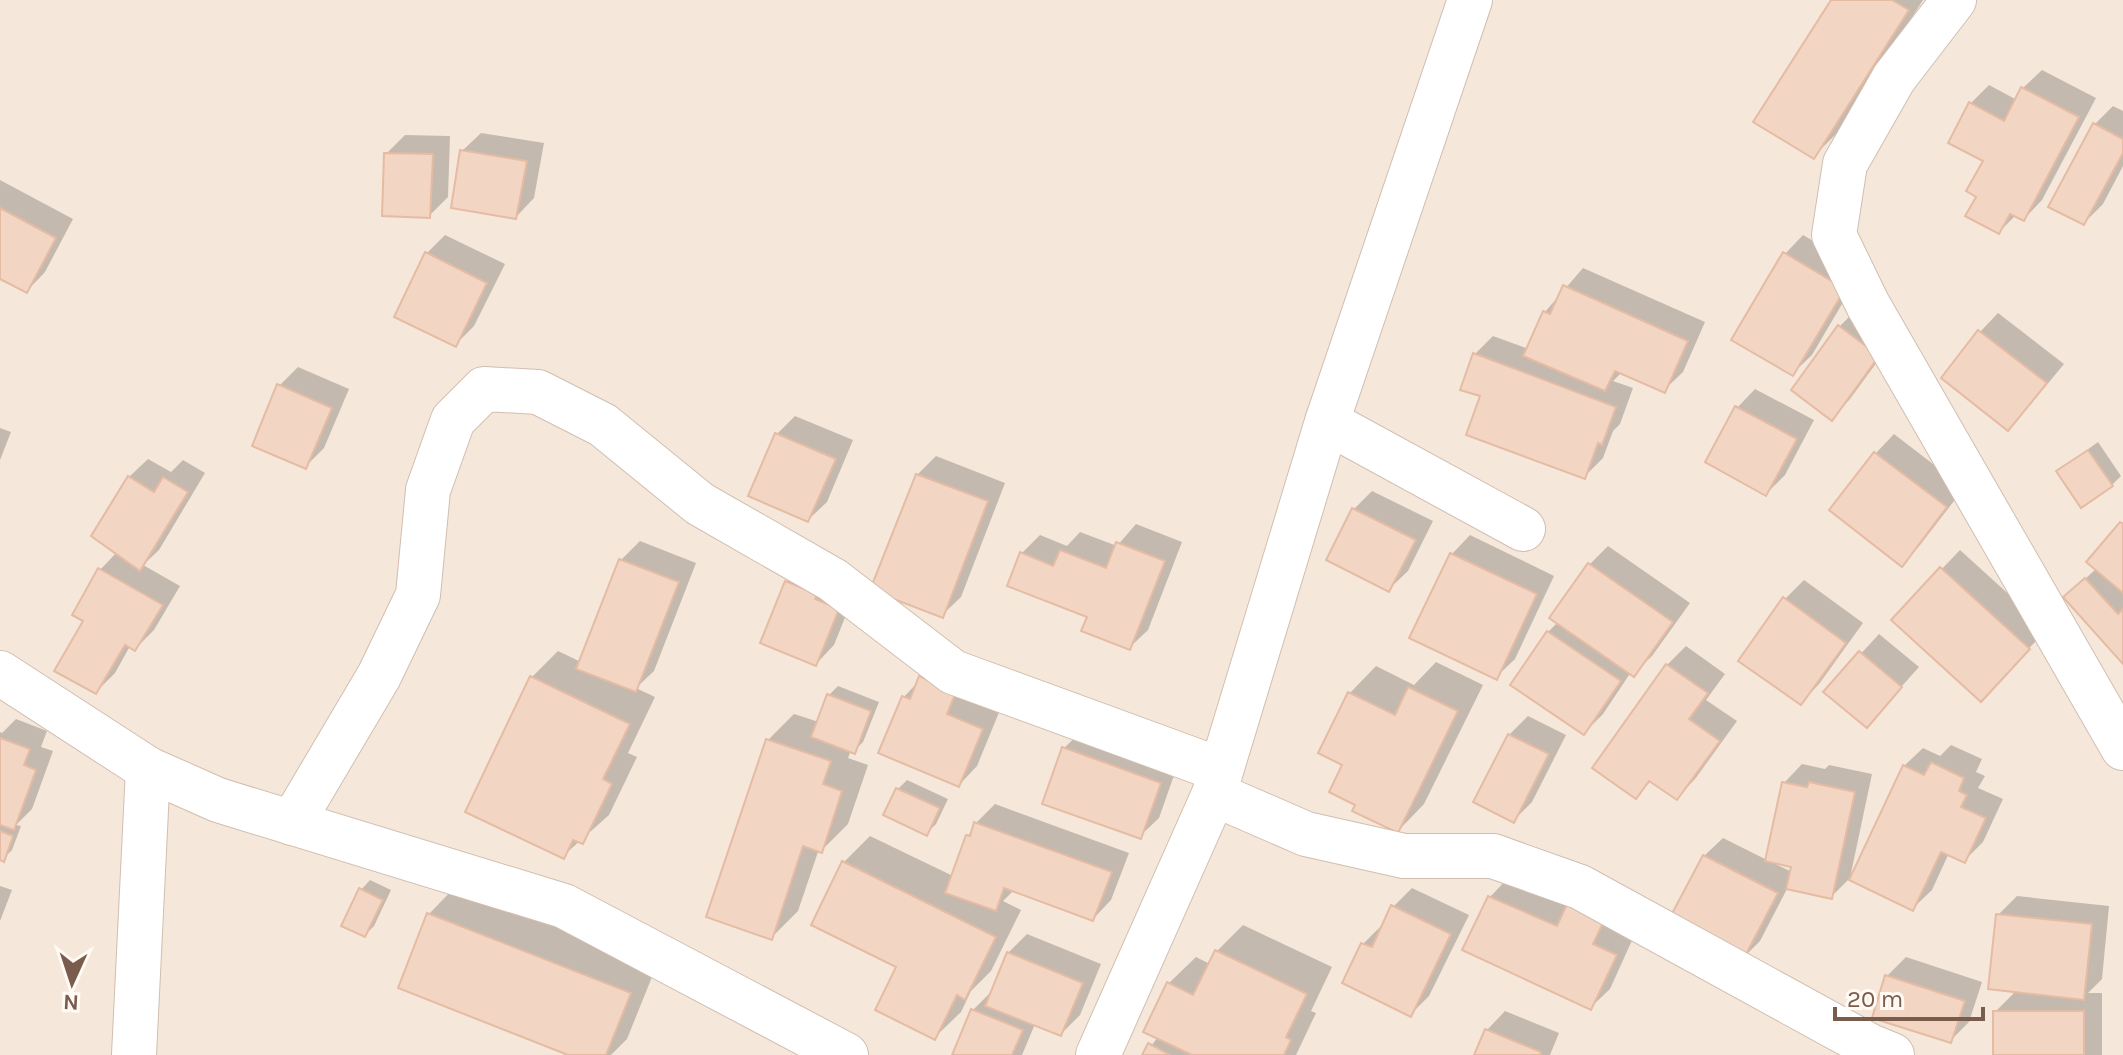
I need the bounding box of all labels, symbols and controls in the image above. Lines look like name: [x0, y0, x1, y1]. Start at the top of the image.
north arrow: [32, 943, 112, 1023]
scale bar: [1835, 971, 1983, 1021]
text: 20 m: [1847, 985, 1903, 1013]
text: N: [62, 989, 80, 1015]

